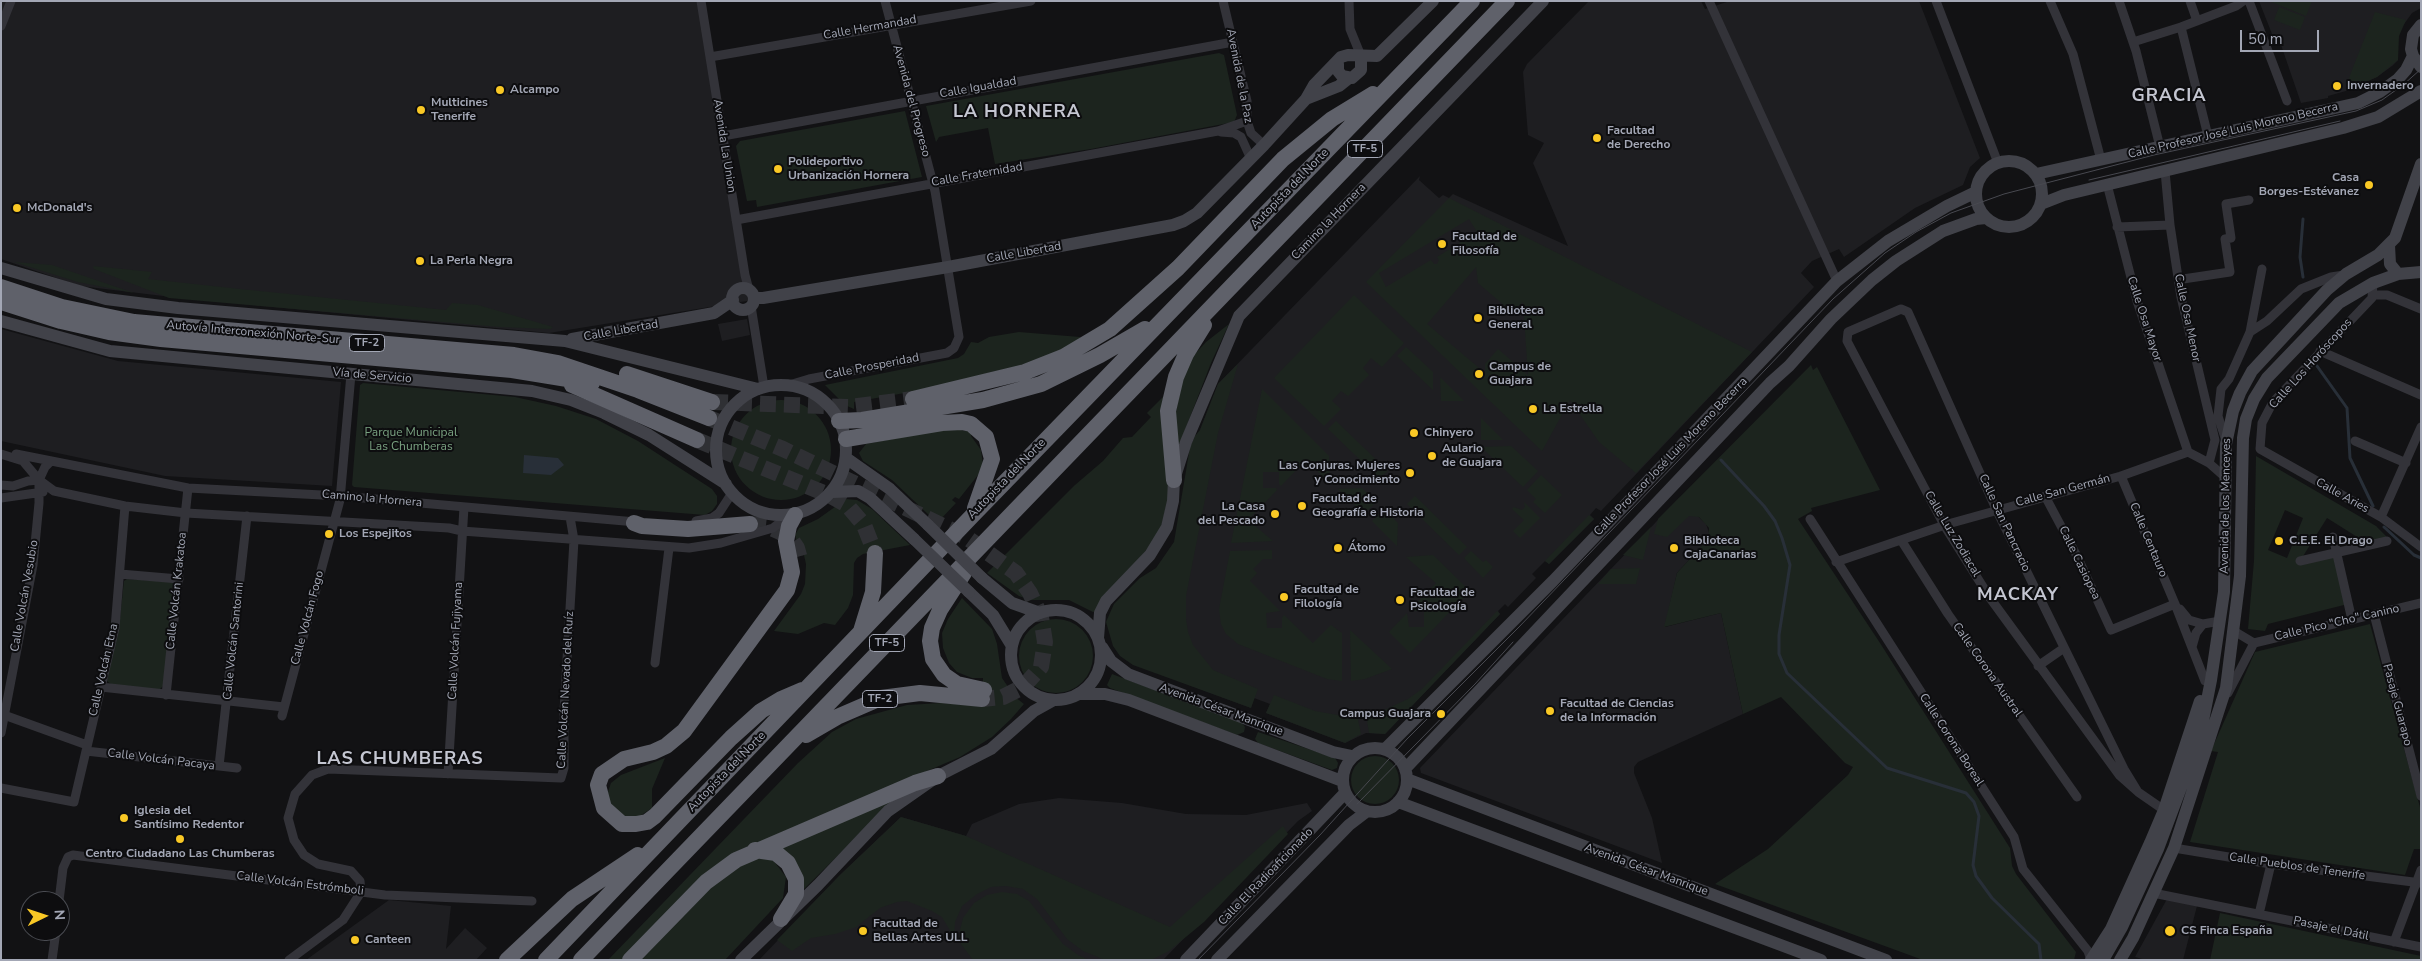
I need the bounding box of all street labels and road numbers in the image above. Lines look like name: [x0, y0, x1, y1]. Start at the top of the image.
street label: Calle Hermandad: [822, 13, 918, 43]
street label: Avenida de la Paz: [1223, 28, 1255, 124]
street label: Avenida del Progreso: [889, 43, 933, 159]
street label: Calle Igualdad: [938, 74, 1018, 102]
street label: Avenida La Union: [709, 98, 739, 194]
street label: Calle Profesor José Luis Moreno Becerra: [2127, 100, 2339, 162]
road number: TF-5: [1348, 140, 1382, 158]
street label: Autopista del Norte: [1248, 146, 1332, 232]
street label: Calle Fraternidad: [930, 160, 1024, 190]
street label: Camino la Hornera: [1289, 181, 1369, 263]
street label: Calle Libertad: [986, 239, 1062, 267]
street label: Calle Osa Menor: [2171, 273, 2203, 363]
street label: Calle Osa Mayor: [2123, 275, 2165, 363]
street label: Calle Los Horóscopos: [2267, 316, 2355, 412]
street label: Calle Libertad: [583, 317, 659, 345]
street label: Autovía Interconexión Norte-Sur: [166, 318, 340, 348]
road number: TF-2: [350, 334, 384, 352]
street label: Calle Prosperidad: [824, 351, 920, 383]
street label: Vía de Servicio: [332, 365, 412, 387]
street label: Calle Profesor José Luis Moreno Becerra: [1591, 375, 1751, 539]
street label: Autopista del Norte: [965, 436, 1049, 522]
street label: Avenida de los Menceyes: [2218, 438, 2234, 574]
street label: Calle San Germán: [2014, 471, 2112, 511]
street label: Calle San Pancracio: [1975, 472, 2033, 574]
street label: Calle Aries: [2313, 475, 2371, 517]
street label: Camino la Hornera: [321, 487, 423, 511]
street label: Calle Luz Zodiacal: [1921, 488, 1983, 580]
street label: Calle Centauro: [2126, 500, 2170, 580]
street label: Calle Casiopea: [2055, 524, 2103, 602]
street label: Calle Volcán Krakatoa: [164, 532, 190, 650]
street label: Calle Volcán Vesubio: [8, 539, 42, 653]
street label: Calle Volcán Fogo: [288, 569, 328, 667]
street label: Calle Volcán Santorini: [221, 581, 247, 701]
street label: Calle Volcán Fujiyama: [446, 582, 466, 700]
street label: Calle Pico "Cho" Canino: [2273, 602, 2401, 644]
street label: Calle Volcán Nevado del Ruíz: [555, 611, 577, 769]
street label: Calle Corona Austral: [1949, 620, 2025, 720]
street label: Calle Volcán Etna: [86, 622, 122, 718]
road number: TF-5: [870, 634, 904, 651]
street label: Pasaje Guarapo: [2379, 662, 2415, 748]
street label: Avenida César Manrique: [1157, 681, 1285, 739]
road number: TF-2: [862, 691, 898, 708]
street label: Calle Corona Boreal: [1916, 691, 1986, 789]
street label: Autopista del Norte: [685, 729, 769, 815]
street label: Calle Volcán Pacaya: [106, 746, 216, 774]
street label: Calle El Radioaficionado: [1216, 825, 1316, 929]
street label: Avenida César Manrique: [1582, 841, 1710, 899]
street label: Calle Pueblos de Tenerife: [2228, 850, 2366, 884]
street label: Calle Volcán Estrómboli: [235, 869, 365, 899]
street label: Pasaje el Dátil: [2292, 914, 2370, 944]

